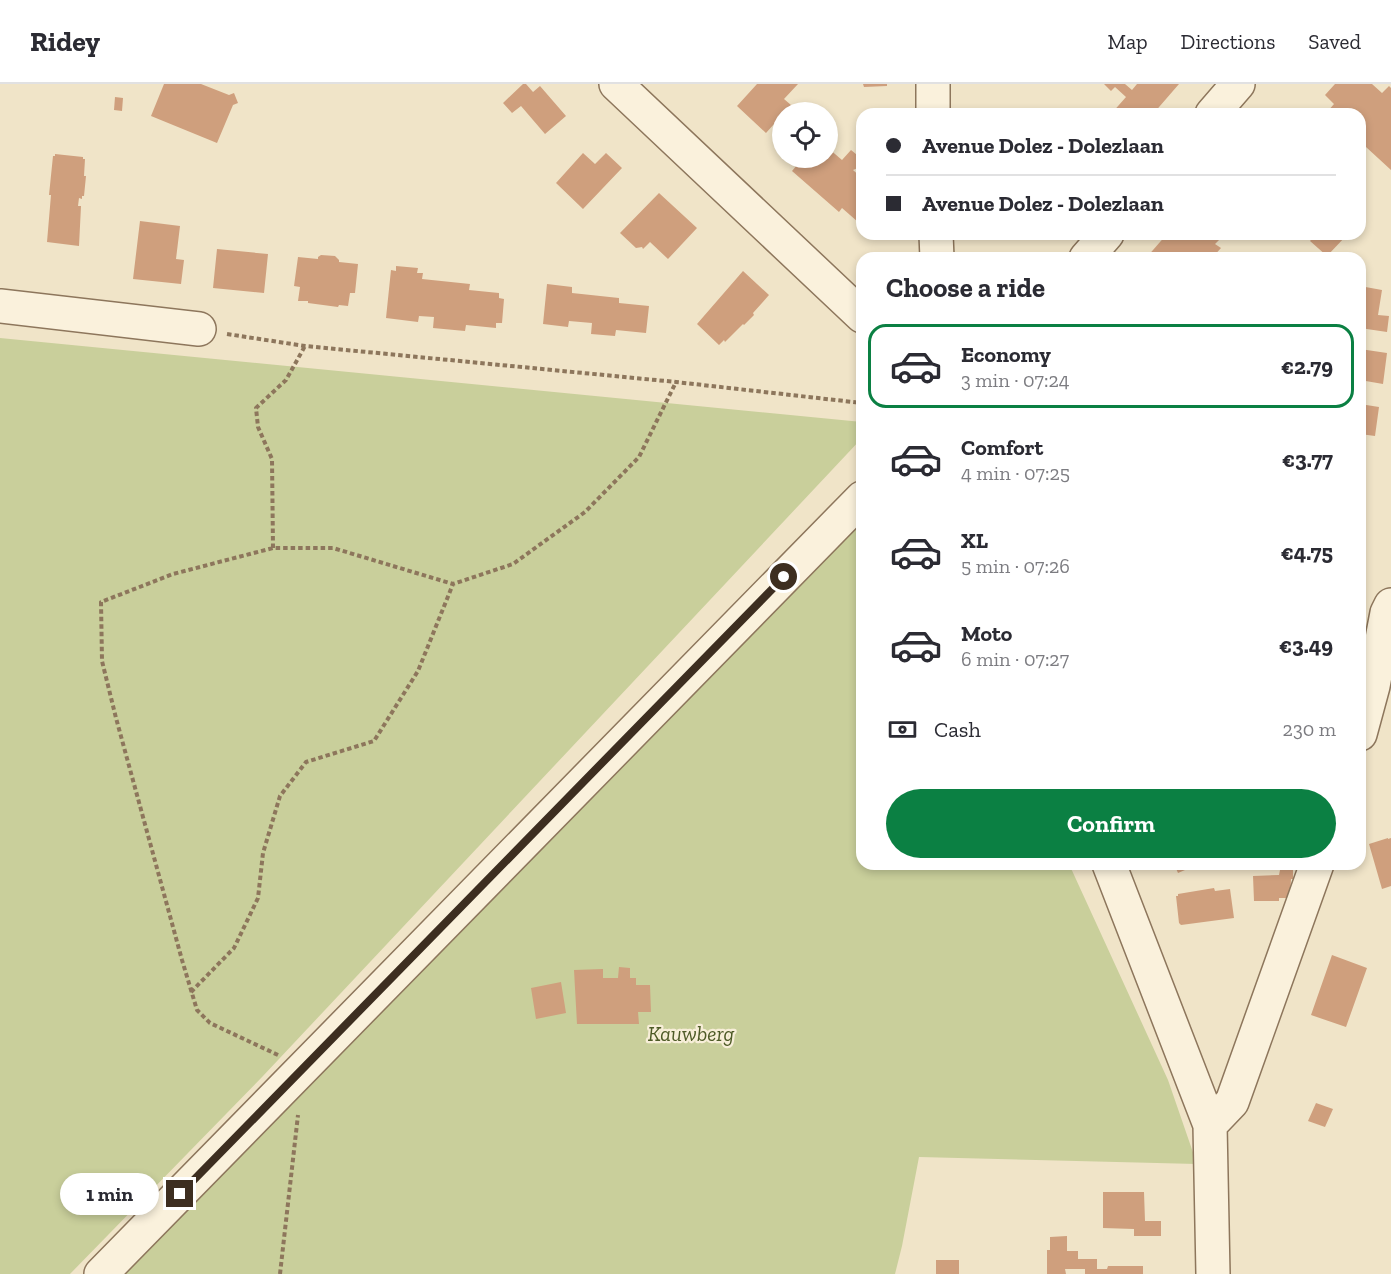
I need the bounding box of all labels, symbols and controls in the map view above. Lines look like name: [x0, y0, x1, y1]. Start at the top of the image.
text: Ridey: [30, 25, 100, 58]
text: Map: [1108, 29, 1148, 54]
text: Directions: [1181, 29, 1275, 54]
text: Saved: [1308, 29, 1361, 54]
map controls: [772, 102, 838, 168]
button: locate: [772, 102, 838, 168]
text: Avenue Dolez - Dolezlaan: [922, 132, 1164, 159]
text: Avenue Dolez - Dolezlaan: [922, 190, 1164, 217]
text: Choose a ride: [886, 272, 1045, 304]
icon: car: [889, 339, 943, 393]
text: Economy: [961, 341, 1051, 368]
text: €2.79: [1281, 353, 1333, 380]
text: 3 min · 07:24: [961, 368, 1070, 392]
icon: car: [889, 432, 943, 486]
text: Comfort: [961, 434, 1043, 461]
text: €3.77: [1282, 446, 1333, 473]
text: 4 min · 07:25: [961, 461, 1070, 485]
icon: car: [889, 525, 943, 579]
text: XL: [961, 527, 988, 554]
text: €4.75: [1281, 539, 1333, 566]
text: 5 min · 07:26: [961, 554, 1070, 578]
route start: [770, 563, 797, 590]
icon: car: [889, 618, 943, 672]
text: Moto: [961, 620, 1012, 647]
text: €3.49: [1279, 632, 1333, 659]
text: 6 min · 07:27: [961, 647, 1069, 671]
icon: cash: [886, 713, 919, 746]
text: Cash: [934, 716, 981, 743]
text: 230 m: [1283, 717, 1336, 741]
button: Confirm: [886, 789, 1336, 858]
park label: Kauwberg: [648, 1021, 735, 1046]
callout: 1 min: [60, 1173, 159, 1215]
route end: [166, 1180, 193, 1207]
text: 1 min: [86, 1182, 133, 1206]

